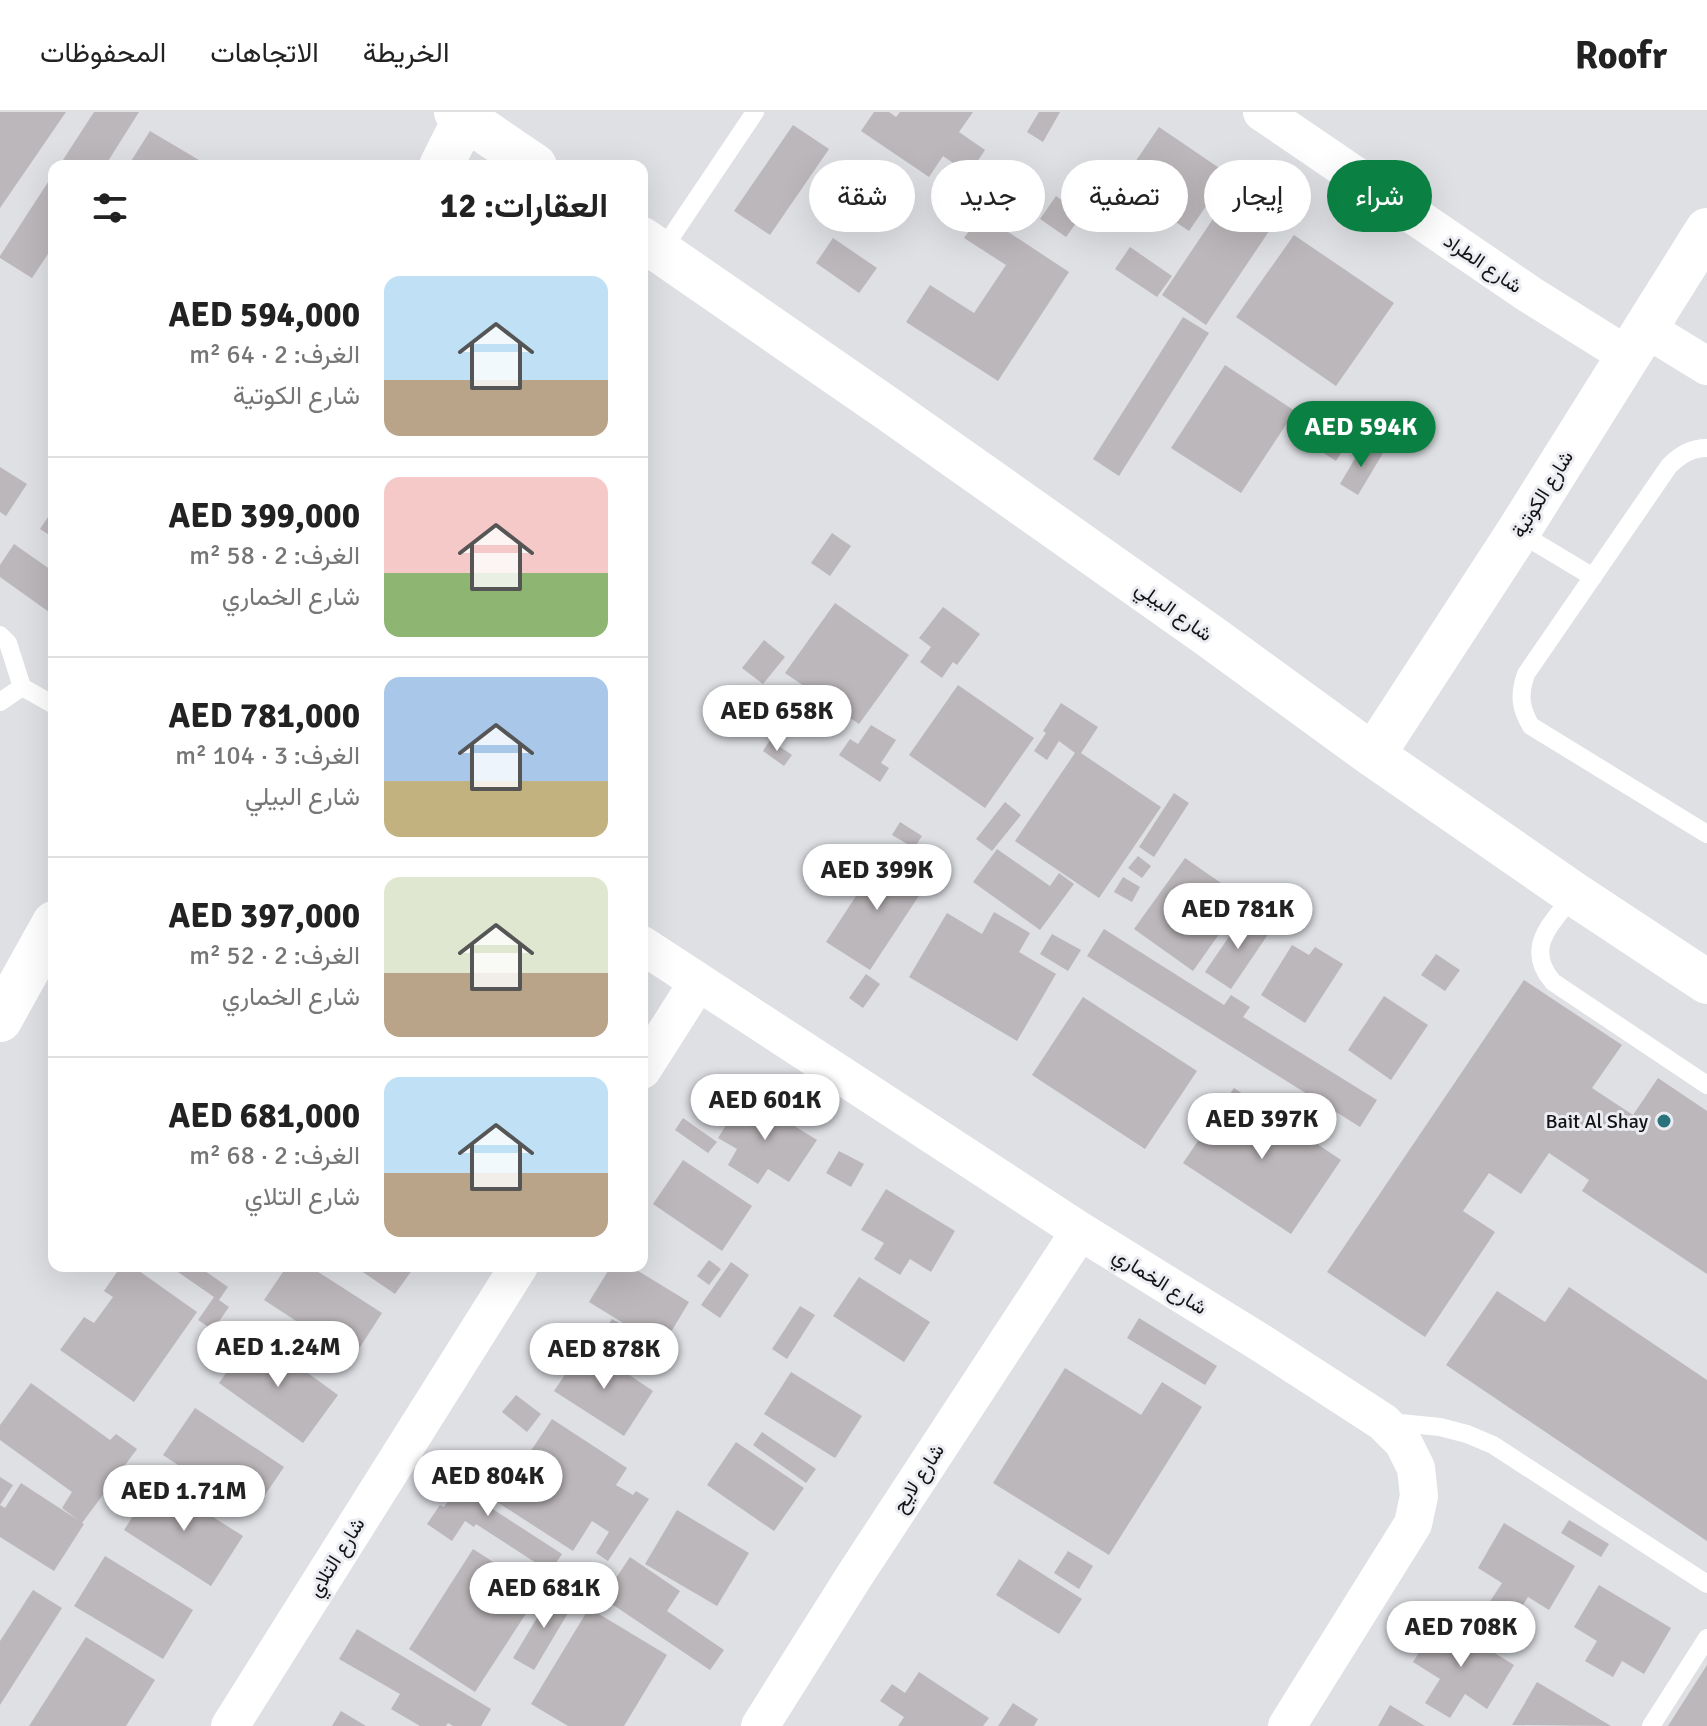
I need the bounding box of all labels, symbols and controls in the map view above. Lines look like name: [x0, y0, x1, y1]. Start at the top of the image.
text: Roofr: [1575, 32, 1667, 79]
text: المحفوظات: [40, 36, 166, 70]
text: الاتجاهات: [210, 36, 319, 70]
text: الخريطة: [363, 36, 449, 70]
chip: شقة: [809, 160, 915, 232]
chip: جديد: [931, 160, 1045, 232]
chip: تصفية: [1061, 160, 1188, 232]
chip: إيجار: [1204, 160, 1311, 232]
chip: شراء: [1327, 160, 1432, 232]
text: العقارات: 12: [440, 185, 608, 227]
icon: filters: [88, 186, 132, 230]
street label: شارع الطراد: [1438, 228, 1527, 300]
text: AED 594,000: [168, 294, 360, 336]
icon: home: [448, 308, 544, 404]
text: الغرف: 2 · 64 m²: [189, 339, 360, 371]
text: شارع الكوتية: [233, 380, 360, 412]
pin: AED 594K: [1278, 401, 1444, 469]
text: AED 594K: [1305, 411, 1417, 443]
street label: شارع الكوتية: [1506, 446, 1580, 543]
text: AED 399,000: [168, 495, 360, 537]
icon: home: [448, 509, 544, 605]
text: الغرف: 2 · 58 m²: [189, 540, 360, 572]
street label: شارع البيلي: [1128, 576, 1217, 650]
text: شارع الخماري: [222, 581, 360, 613]
pin: AED 658K: [694, 685, 860, 753]
text: AED 781,000: [168, 695, 360, 737]
text: AED 658K: [721, 695, 833, 727]
icon: home: [448, 709, 544, 805]
text: الغرف: 3 · 104 m²: [175, 740, 360, 772]
text: شارع البيلي: [245, 781, 360, 813]
pin: AED 399K: [794, 844, 960, 912]
text: AED 399K: [821, 854, 933, 886]
pin: AED 781K: [1155, 883, 1321, 951]
text: AED 781K: [1182, 893, 1294, 925]
text: AED 397,000: [168, 895, 360, 937]
icon: home: [448, 909, 544, 1005]
text: الغرف: 2 · 52 m²: [189, 940, 360, 972]
text: شارع الخماري: [222, 981, 360, 1013]
pin: AED 601K: [682, 1074, 848, 1142]
text: AED 601K: [709, 1084, 821, 1116]
pin: AED 397K: [1179, 1093, 1345, 1161]
text: AED 681,000: [168, 1095, 360, 1137]
text: AED 397K: [1206, 1103, 1318, 1135]
icon: home: [448, 1109, 544, 1205]
place label: Bait Al Shay: [1545, 1109, 1649, 1134]
marker: Bait Al Shay: [1655, 1112, 1673, 1130]
text: الغرف: 2 · 68 m²: [189, 1140, 360, 1172]
text: شارع التلاي: [245, 1181, 360, 1213]
street label: شارع الخماري: [1106, 1243, 1211, 1324]
pin: AED 1.24M: [186, 1321, 370, 1389]
pin: AED 878K: [521, 1323, 687, 1391]
text: AED 1.24M: [215, 1331, 341, 1363]
text: AED 878K: [548, 1333, 660, 1365]
street label: شارع لايح: [887, 1439, 951, 1518]
pin: AED 804K: [405, 1450, 571, 1518]
text: AED 804K: [432, 1460, 544, 1492]
pin: AED 1.71M: [92, 1465, 276, 1533]
text: AED 1.71M: [121, 1475, 247, 1507]
street label: شارع التلاي: [302, 1513, 374, 1604]
pin: AED 681K: [461, 1562, 627, 1630]
text: AED 681K: [488, 1572, 600, 1604]
pin: AED 708K: [1378, 1601, 1544, 1669]
text: AED 708K: [1405, 1611, 1517, 1643]

